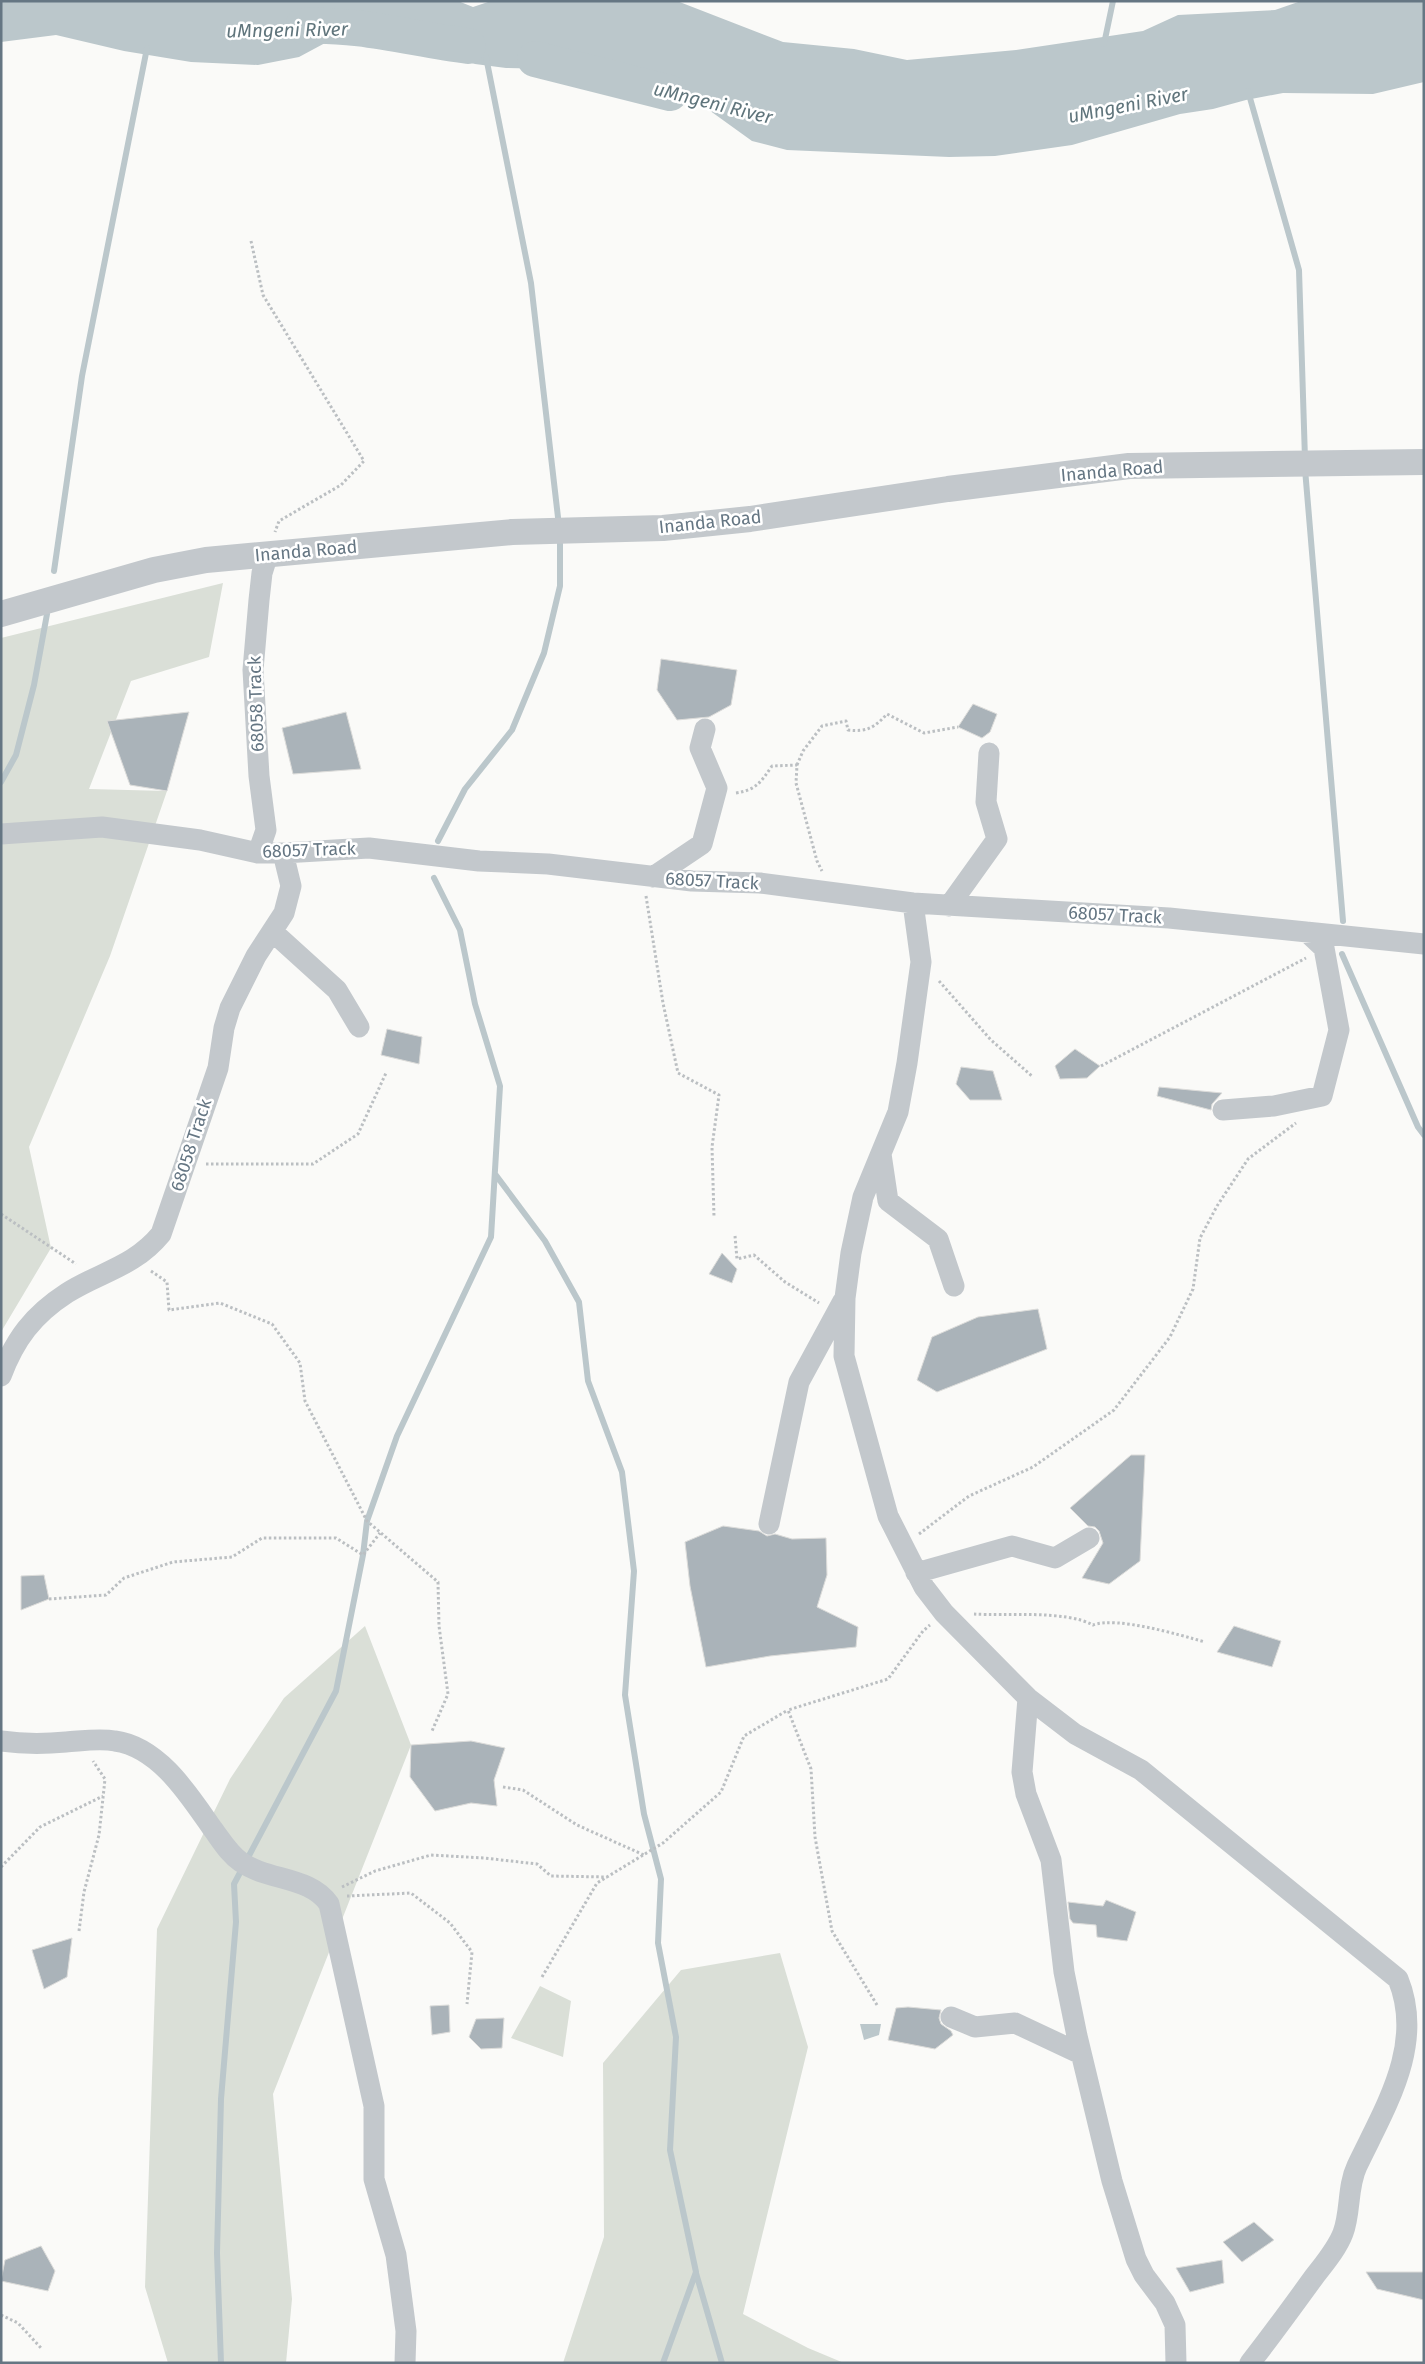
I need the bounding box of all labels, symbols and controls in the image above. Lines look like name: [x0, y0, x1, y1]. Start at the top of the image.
water label: uMngeni River: [226, 17, 349, 43]
water label: uMngeni River: [651, 77, 776, 129]
water label: uMngeni River: [1066, 82, 1191, 128]
street label: Inanda Road: [1060, 456, 1164, 486]
street label: Inanda Road: [658, 506, 762, 538]
street label: Inanda Road: [254, 536, 358, 566]
street label: 68058 Track: [243, 655, 269, 752]
street label: 68057 Track: [262, 837, 357, 863]
street label: 68057 Track: [665, 868, 760, 894]
street label: 68057 Track: [1068, 902, 1163, 928]
street label: 68058 Track: [166, 1095, 217, 1194]

